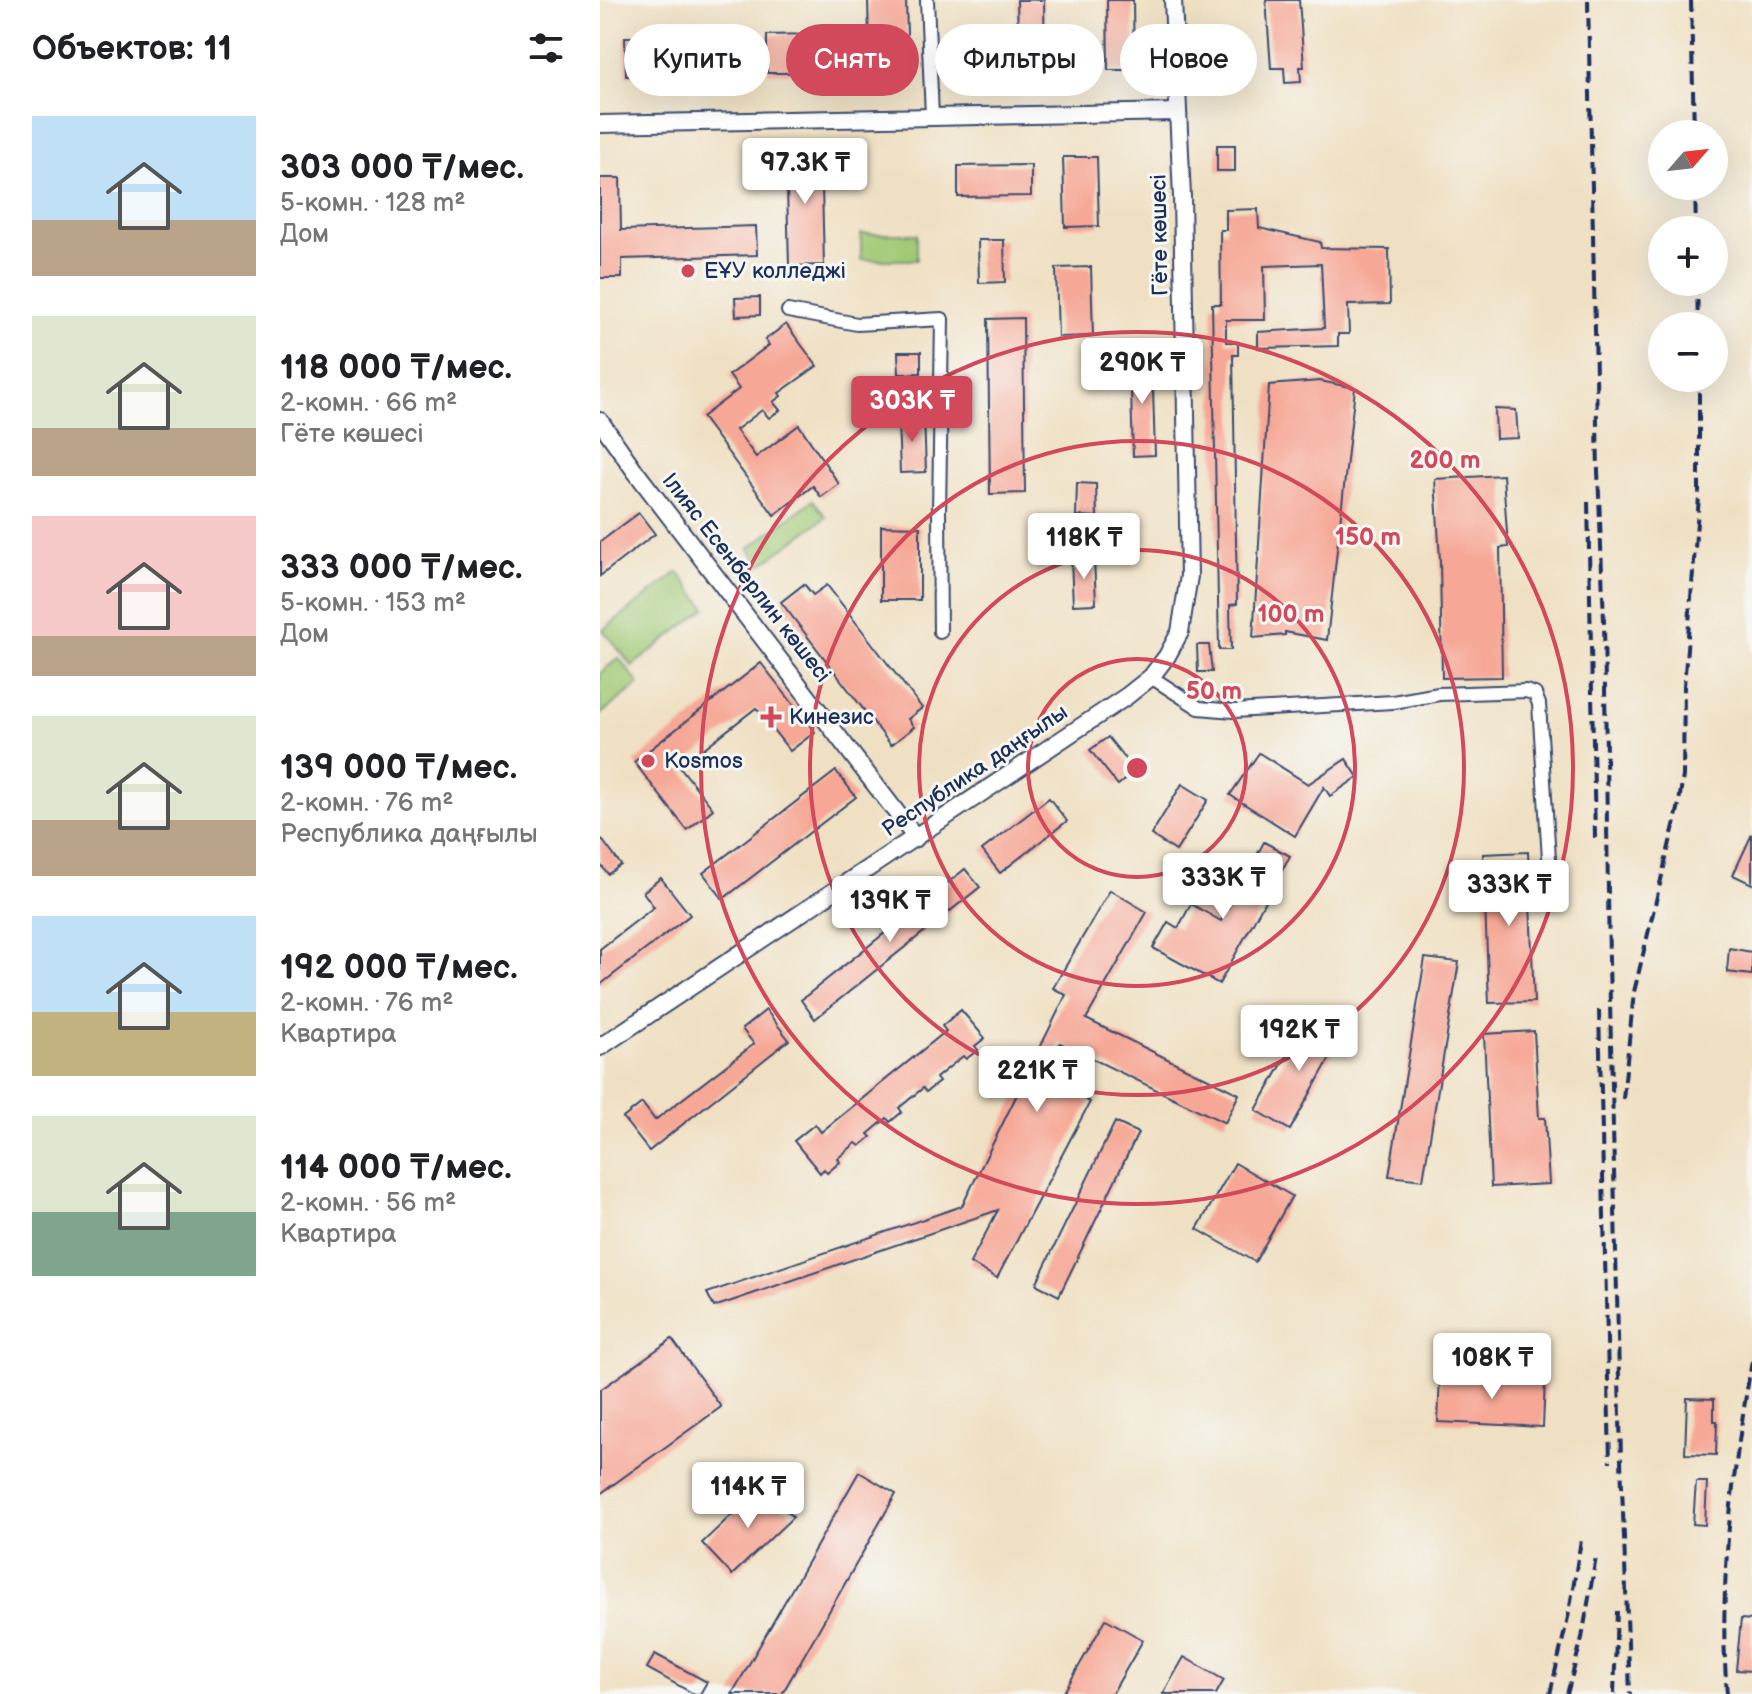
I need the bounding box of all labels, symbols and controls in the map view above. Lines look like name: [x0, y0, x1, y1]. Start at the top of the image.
chip: Купить: [624, 24, 770, 96]
chip: Снять: [786, 24, 919, 96]
chip: Фильтры: [935, 24, 1104, 96]
chip: Новое: [1120, 24, 1257, 96]
icon: filters: [524, 26, 568, 70]
text: Объектов: 11: [32, 28, 232, 69]
north arrow: [1648, 120, 1728, 200]
map controls: [1648, 120, 1728, 392]
pin: 97.3K ₸: [731, 138, 879, 206]
text: 303 000 ₸/мес.: [280, 147, 524, 188]
icon: home: [96, 148, 192, 244]
text: 97.3K ₸: [760, 148, 850, 179]
street label: Гёте көшесі: [1145, 174, 1175, 296]
text: 5-комн. · 128 m²: [280, 188, 466, 219]
button: +: [1648, 216, 1728, 296]
text: Дом: [280, 219, 329, 250]
place label: ЕҰУ колледжі: [704, 258, 846, 285]
marker: ЕҰУ колледжі: [679, 262, 697, 280]
button: −: [1648, 312, 1728, 392]
pin: 290K ₸: [1077, 338, 1207, 406]
text: 118 000 ₸/мес.: [280, 347, 512, 388]
icon: home: [96, 348, 192, 444]
text: 290K ₸: [1099, 348, 1185, 379]
pin: 303K ₸: [847, 376, 977, 444]
text: 303K ₸: [869, 386, 955, 417]
text: 2-комн. · 66 m²: [280, 388, 457, 419]
text: Гёте көшесі: [280, 419, 424, 450]
text: 200 m: [1410, 446, 1480, 475]
street label: Ілияс Есенберлин көшесі: [656, 468, 836, 688]
pin: 118K ₸: [1019, 513, 1149, 581]
text: 118K ₸: [1046, 523, 1122, 554]
text: 150 m: [1335, 523, 1401, 552]
text: 333 000 ₸/мес.: [280, 547, 523, 588]
icon: home: [96, 548, 192, 644]
text: 5-комн. · 153 m²: [280, 588, 466, 619]
text: 100 m: [1258, 600, 1324, 629]
text: Дом: [280, 619, 329, 650]
text: 50 m: [1186, 677, 1242, 706]
street label: Республика даңғылы: [877, 699, 1073, 843]
place label: Кинезис: [789, 704, 874, 731]
marker: Кинезис: [760, 706, 782, 728]
text: 139 000 ₸/мес.: [280, 747, 517, 788]
icon: home: [96, 748, 192, 844]
place label: Kosmos: [664, 748, 743, 775]
marker: Kosmos: [639, 752, 657, 770]
centre of rings: [1123, 754, 1151, 782]
text: 2-комн. · 76 m²: [280, 788, 453, 819]
text: Республика даңғылы: [280, 819, 538, 850]
pin: 333K ₸: [1158, 853, 1288, 921]
pin: 333K ₸: [1444, 860, 1574, 928]
text: 333K ₸: [1181, 863, 1265, 894]
text: 333K ₸: [1467, 870, 1551, 901]
pin: 139K ₸: [825, 876, 955, 944]
text: 139K ₸: [850, 886, 930, 917]
text: 192 000 ₸/мес.: [280, 947, 518, 988]
icon: home: [96, 948, 192, 1044]
text: 2-комн. · 76 m²: [280, 988, 453, 1019]
pin: 192K ₸: [1234, 1005, 1364, 1073]
text: 192K ₸: [1259, 1015, 1339, 1046]
text: Квартира: [280, 1019, 397, 1050]
pin: 221K ₸: [972, 1046, 1102, 1114]
text: 221K ₸: [997, 1056, 1077, 1087]
text: 114 000 ₸/мес.: [280, 1147, 512, 1188]
icon: home: [96, 1148, 192, 1244]
text: 2-комн. · 56 m²: [280, 1188, 456, 1219]
text: Квартира: [280, 1219, 397, 1250]
pin: 108K ₸: [1427, 1333, 1557, 1401]
text: 108K ₸: [1451, 1343, 1533, 1374]
pin: 114K ₸: [683, 1462, 813, 1530]
text: 114K ₸: [710, 1472, 786, 1503]

